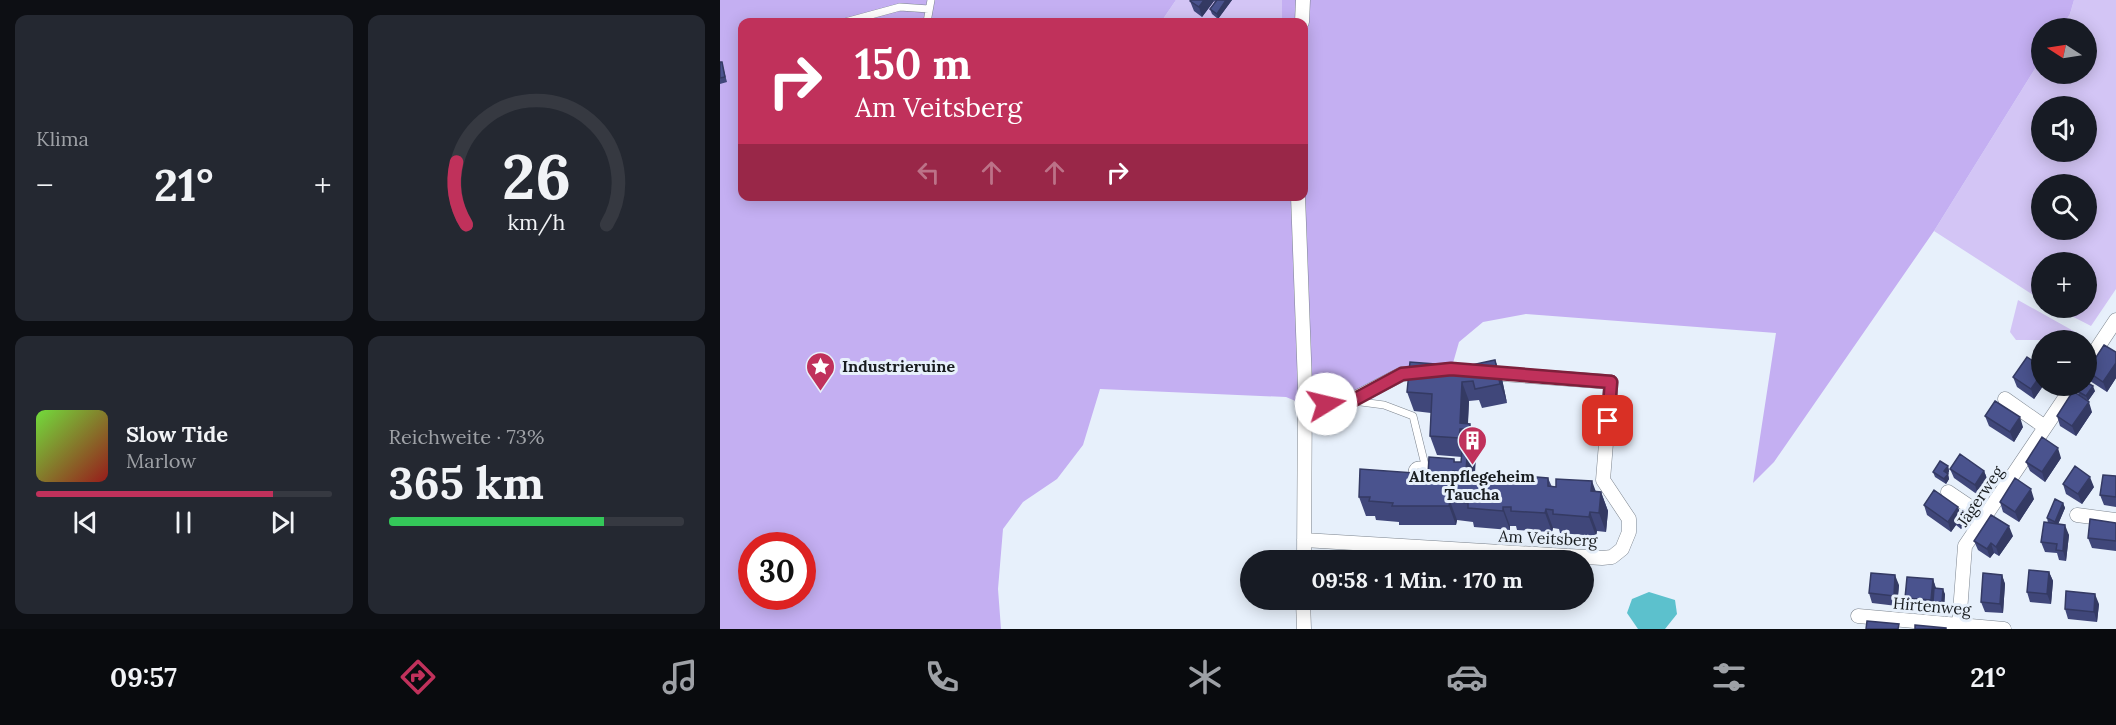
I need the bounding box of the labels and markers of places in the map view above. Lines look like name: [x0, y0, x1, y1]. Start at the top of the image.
place icon: Industrieruine: [805, 350, 837, 392]
place label: Industrieruine: [842, 356, 956, 376]
pin: [1582, 395, 1633, 446]
building icon: Altenpflegeheim Taucha: [1456, 424, 1488, 466]
place label: Altenpflegeheim Taucha: [1409, 466, 1535, 504]

